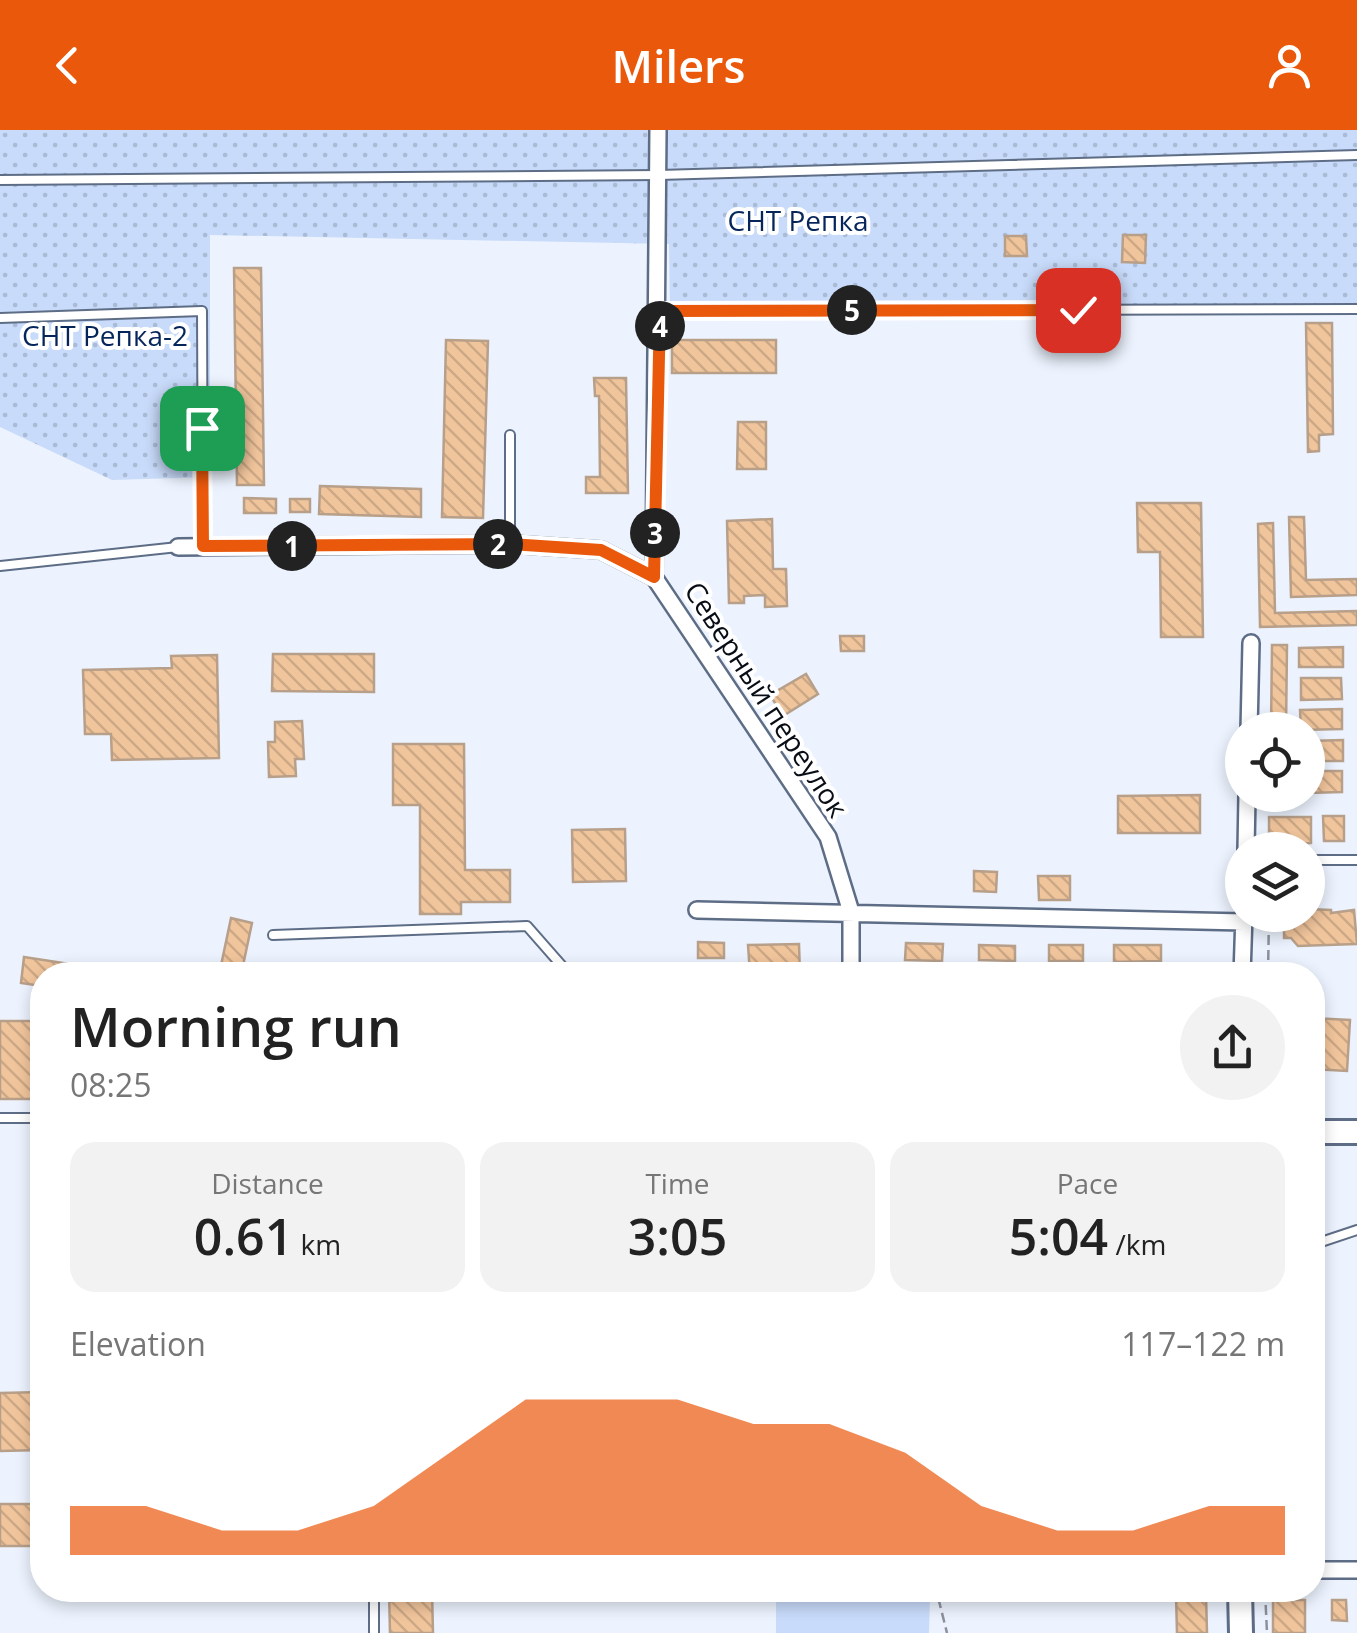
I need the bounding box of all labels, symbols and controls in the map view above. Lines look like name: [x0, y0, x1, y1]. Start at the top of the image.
text: Milers: [612, 35, 745, 96]
icon: back: [40, 38, 95, 93]
icon: person: [1262, 38, 1317, 93]
park label: СНТ Репка: [728, 201, 868, 239]
pin: [1036, 268, 1121, 353]
icon: check: [1051, 283, 1106, 338]
pin: 5: [827, 285, 877, 335]
text: 5: [844, 291, 860, 329]
pin: 4: [635, 301, 685, 351]
text: 4: [652, 307, 668, 345]
park label: СНТ Репка-2: [22, 316, 188, 354]
pin: [160, 386, 245, 471]
icon: arrive: [175, 401, 230, 456]
pin: 3: [630, 508, 680, 558]
text: 3: [647, 514, 663, 552]
pin: 2: [473, 519, 523, 569]
pin: 1: [267, 521, 317, 571]
text: 2: [490, 525, 506, 563]
text: 1: [284, 527, 300, 565]
street label: Северный переулок: [676, 574, 858, 825]
map controls: [1225, 712, 1325, 932]
button: locate: [1225, 712, 1325, 812]
button: layers: [1225, 832, 1325, 932]
text: Morning run: [70, 988, 402, 1063]
button: share: [1180, 995, 1285, 1100]
text: 08:25: [70, 1063, 152, 1106]
text: Distance: [211, 1164, 324, 1202]
text: Time: [645, 1164, 710, 1202]
text: Pace: [1057, 1164, 1118, 1202]
text: 0.61: [194, 1202, 293, 1270]
text: 3:05: [628, 1202, 727, 1270]
text: 5:04: [1009, 1202, 1108, 1270]
text: km: [293, 1225, 341, 1263]
text: /km: [1108, 1225, 1166, 1263]
text: Elevation: [70, 1322, 206, 1365]
text: 117–122 m: [1121, 1322, 1285, 1365]

